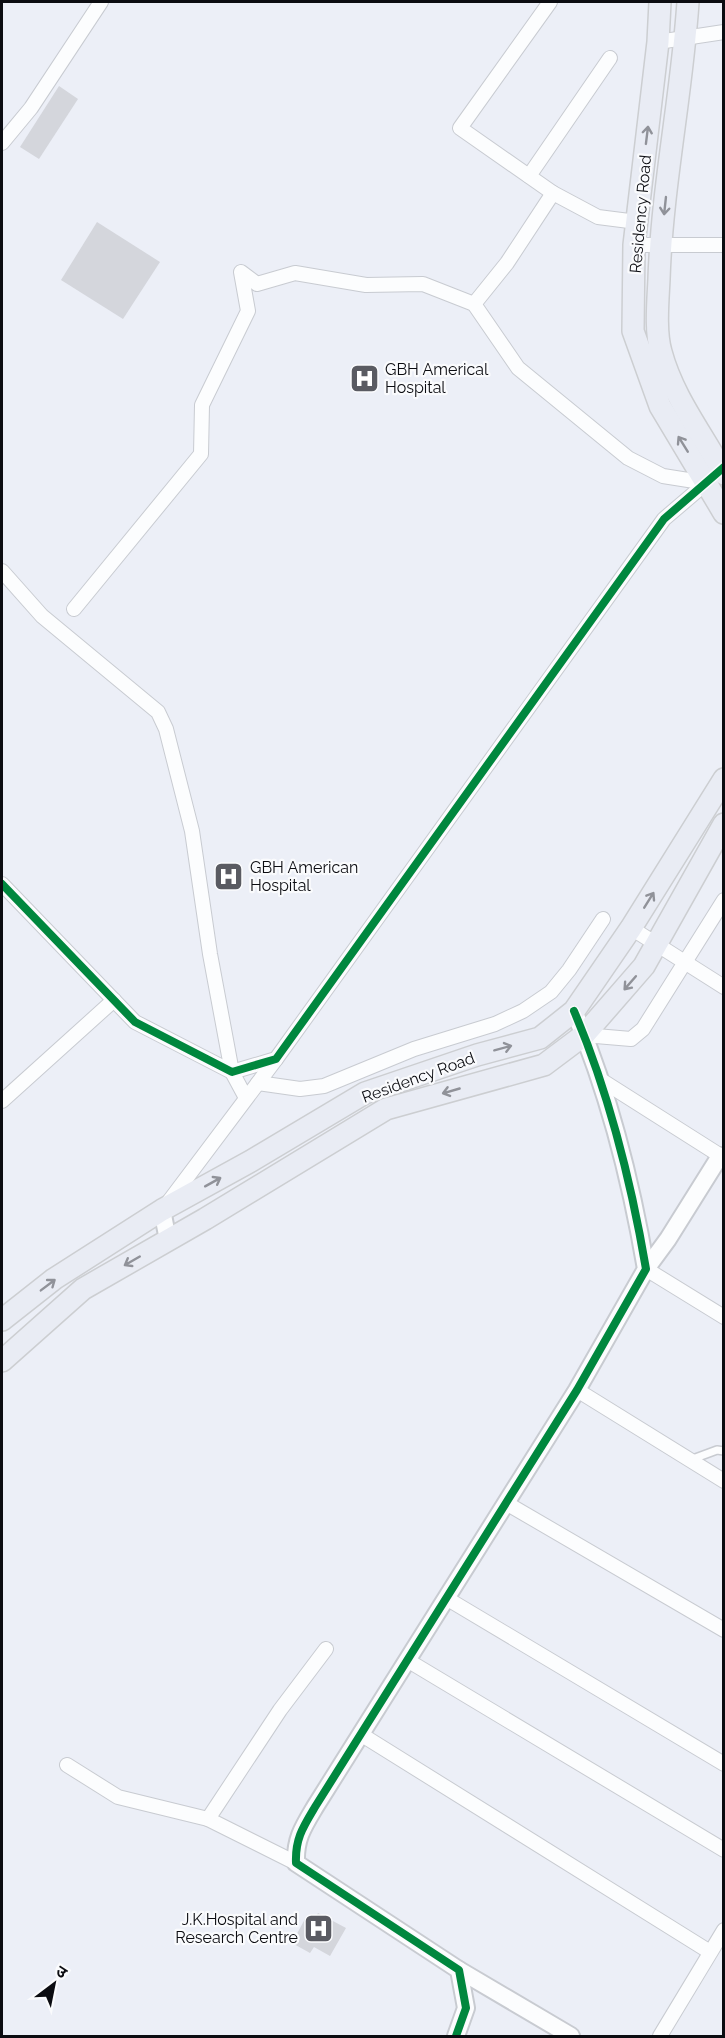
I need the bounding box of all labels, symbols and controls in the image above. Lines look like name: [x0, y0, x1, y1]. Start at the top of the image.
one-way arrow: [642, 126, 653, 146]
street label: Residency Road: [626, 154, 655, 274]
one-way arrow: [659, 195, 670, 215]
place label: GBH Americal Hospital: [385, 360, 489, 397]
hospital icon: GBH Americal Hospital: [348, 362, 380, 394]
one-way arrow: [677, 436, 689, 453]
place label: GBH American Hospital: [250, 858, 358, 895]
hospital icon: GBH American Hospital: [213, 860, 245, 892]
one-way arrow: [643, 892, 655, 909]
one-way arrow: [623, 975, 637, 990]
one-way arrow: [493, 1042, 512, 1053]
street label: Residency Road: [359, 1048, 477, 1107]
one-way arrow: [442, 1086, 461, 1097]
one-way arrow: [204, 1176, 221, 1188]
one-way arrow: [124, 1255, 141, 1267]
one-way arrow: [39, 1278, 55, 1291]
place label: J.K.Hospital and Research Centre: [175, 1910, 298, 1947]
hospital icon: J.K.Hospital and Research Centre: [303, 1912, 335, 1944]
north arrow: [24, 1954, 84, 2014]
text: उ: [53, 1961, 71, 1983]

